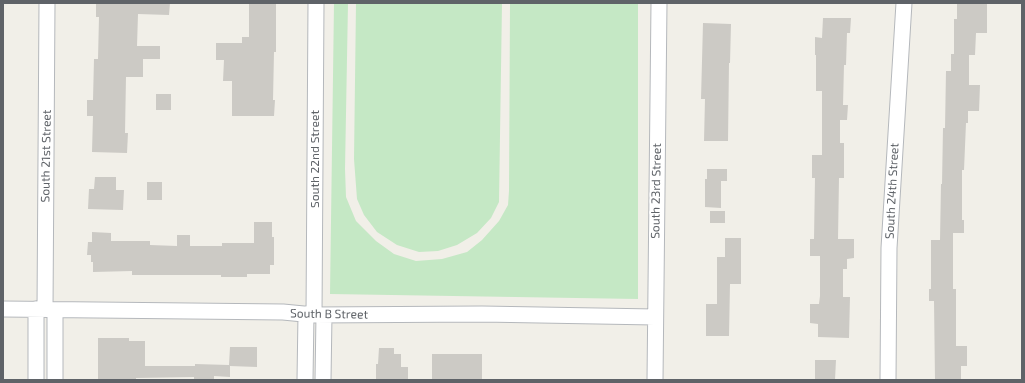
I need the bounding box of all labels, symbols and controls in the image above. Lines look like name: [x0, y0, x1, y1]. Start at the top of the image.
street label: South 21st Street: [38, 109, 54, 203]
street label: South 22nd Street: [308, 110, 322, 208]
street label: South 23rd Street: [648, 143, 664, 239]
street label: South 24th Street: [882, 143, 902, 239]
street label: South B Street: [290, 306, 368, 322]

